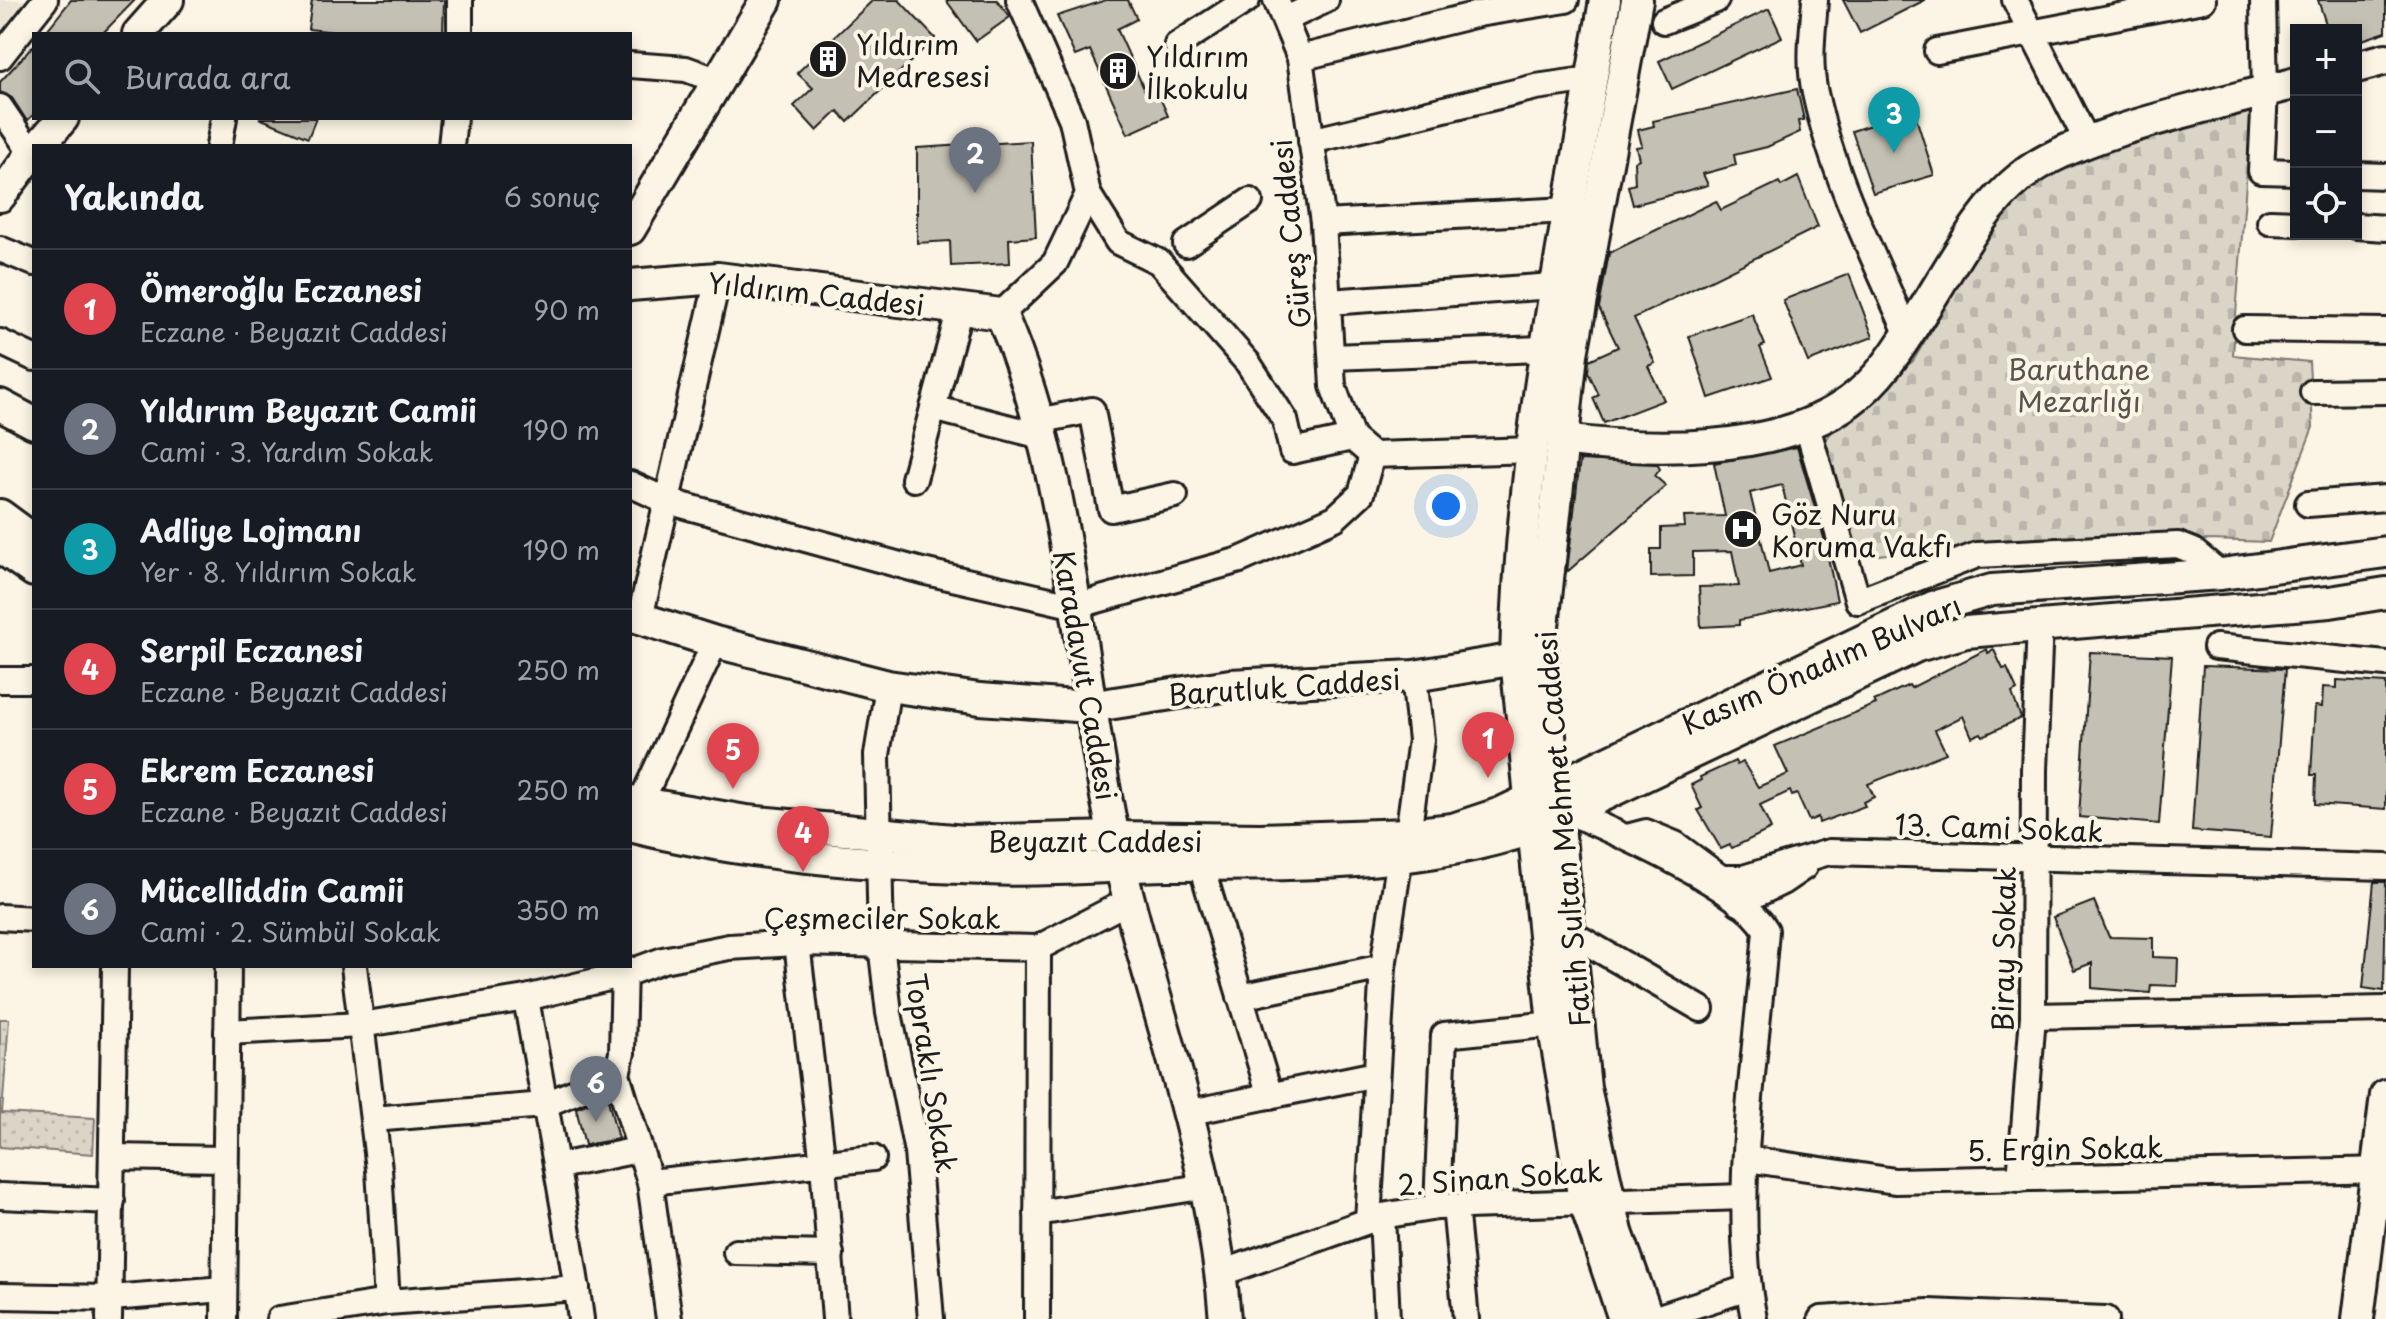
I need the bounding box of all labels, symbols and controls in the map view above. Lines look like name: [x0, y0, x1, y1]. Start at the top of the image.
place label: Yıldırım Medresesi: [856, 22, 990, 97]
map controls: [2290, 24, 2362, 240]
button: +: [2290, 24, 2362, 96]
search box: [32, 32, 632, 120]
place label: Yıldırım İlkokulu: [1146, 34, 1249, 109]
building icon: Yıldırım Medresesi: [807, 38, 849, 80]
building icon: Yıldırım İlkokulu: [1097, 50, 1139, 92]
icon: search: [60, 54, 104, 98]
text: Burada ara: [124, 54, 290, 99]
pin: 3: [1868, 87, 1920, 153]
button: −: [2290, 96, 2362, 168]
pin: 2: [949, 127, 1001, 193]
street label: Güreş Caddesi: [1259, 137, 1321, 331]
button: locate: [2290, 168, 2362, 240]
text: Yakında: [64, 170, 204, 222]
text: 6 sonuç: [504, 177, 600, 216]
street label: Yıldırım Caddesi: [706, 260, 926, 326]
text: Ömeroğlu Eczanesi: [140, 267, 422, 312]
text: 1: [84, 290, 96, 329]
text: 90 m: [533, 290, 600, 329]
text: Eczane · Beyazıt Caddesi: [140, 312, 447, 351]
park label: Baruthane Mezarlığı: [2008, 347, 2150, 422]
text: Yıldırım Beyazıt Camii: [140, 387, 477, 432]
text: 2: [81, 410, 99, 449]
text: 190 m: [523, 410, 600, 449]
text: Cami · 3. Yardım Sokak: [140, 432, 433, 471]
your location: [1426, 486, 1466, 526]
place label: Göz Nuru Koruma Vakfı: [1771, 492, 1952, 567]
text: Adliye Lojmanı: [140, 507, 361, 552]
hospital icon: Göz Nuru Koruma Vakfı: [1722, 508, 1764, 550]
text: 3: [81, 530, 99, 569]
text: 190 m: [523, 530, 600, 569]
street label: Karadavut Caddesi: [1043, 547, 1129, 803]
text: Yer · 8. Yıldırım Sokak: [140, 552, 416, 591]
street label: Kasım Önadım Bulvarı: [1674, 583, 1968, 745]
text: Serpil Eczanesi: [140, 627, 363, 672]
street label: Fatih Sultan Mehmet Caddesi: [1523, 629, 1601, 1029]
text: 4: [81, 650, 99, 689]
text: 250 m: [516, 650, 600, 689]
street label: Barutluk Caddesi: [1166, 656, 1402, 716]
text: Eczane · Beyazıt Caddesi: [140, 672, 447, 711]
pin: 1: [1462, 712, 1514, 778]
pin: 5: [707, 723, 759, 789]
text: Ekrem Eczanesi: [140, 747, 374, 792]
text: 5: [82, 770, 98, 809]
text: 250 m: [516, 770, 600, 809]
text: Eczane · Beyazıt Caddesi: [140, 792, 447, 831]
street label: 13. Cami Sokak: [1894, 802, 2104, 852]
pin: 4: [777, 806, 829, 872]
street label: Beyazıt Caddesi: [988, 819, 1202, 862]
street label: Biray Sokak: [1980, 866, 2026, 1032]
text: Mücelliddin Camii: [140, 867, 404, 912]
text: 6: [81, 890, 99, 929]
text: 350 m: [516, 890, 600, 929]
street label: Çeşmeciler Sokak: [763, 896, 1001, 939]
text: Cami · 2. Sümbül Sokak: [140, 912, 441, 951]
street label: Topraklı Sokak: [895, 970, 969, 1176]
pin: 6: [570, 1056, 622, 1122]
street label: 5. Ergin Sokak: [1967, 1125, 2163, 1171]
street label: 2. Sinan Sokak: [1396, 1148, 1604, 1206]

